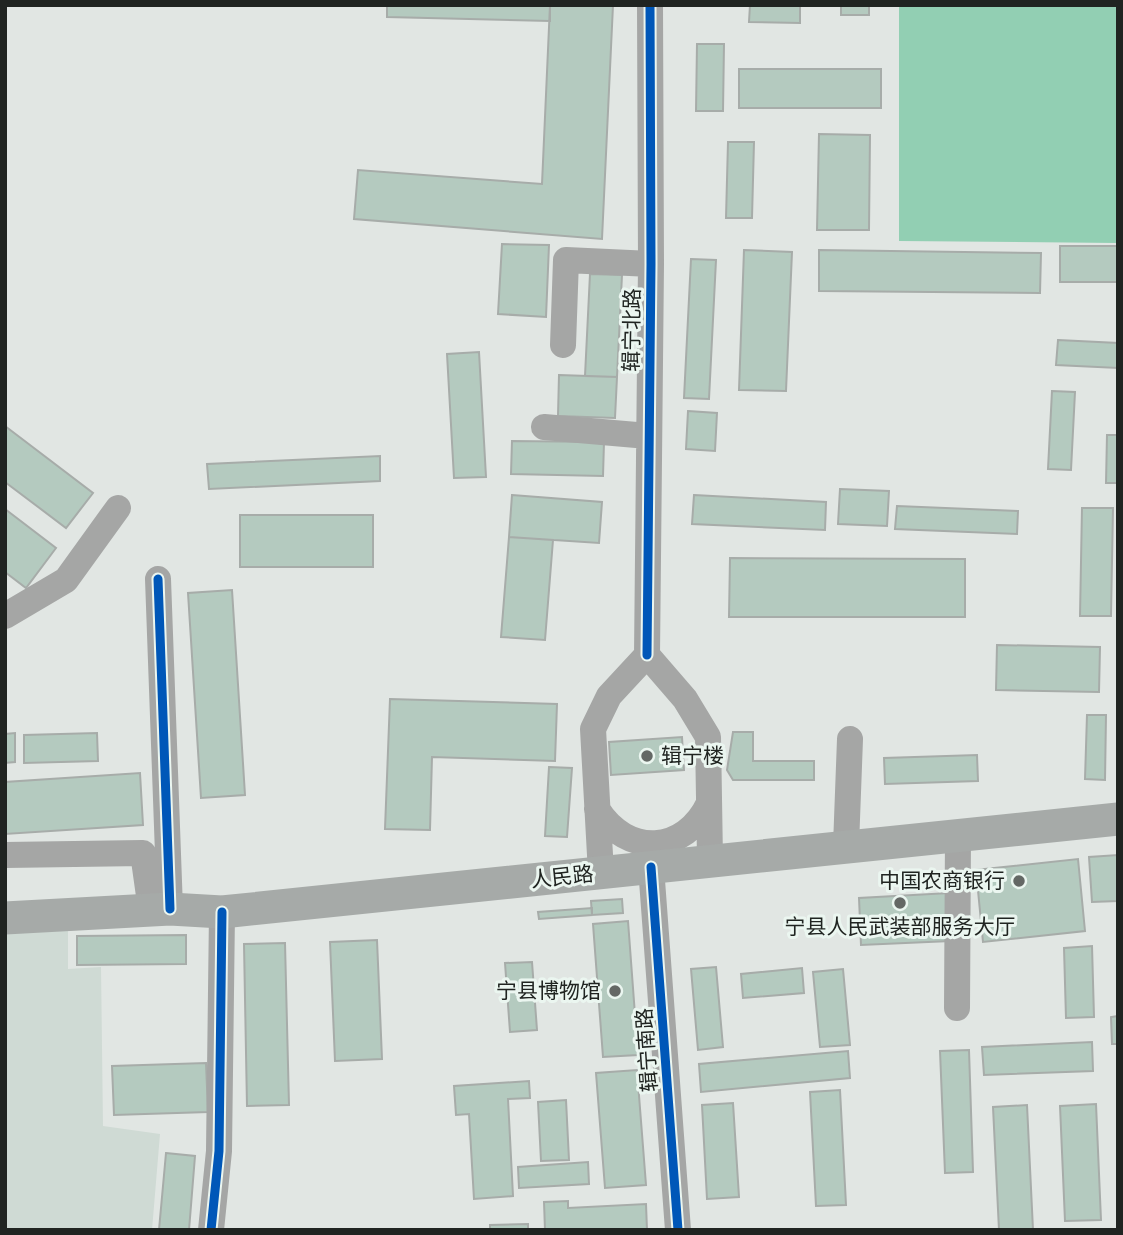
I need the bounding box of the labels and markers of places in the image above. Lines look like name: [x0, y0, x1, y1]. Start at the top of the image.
place label: 辑宁楼: [661, 742, 724, 767]
marker: 辑宁楼: [639, 748, 655, 764]
place label: 中国农商银行: [879, 867, 1005, 892]
marker: 中国农商银行: [1011, 873, 1027, 889]
marker: 宁县人民武装部服务大厅: [892, 895, 908, 911]
place label: 宁县人民武装部服务大厅: [785, 913, 1016, 938]
place label: 宁县博物馆: [496, 977, 601, 1002]
marker: 宁县博物馆: [607, 983, 623, 999]

